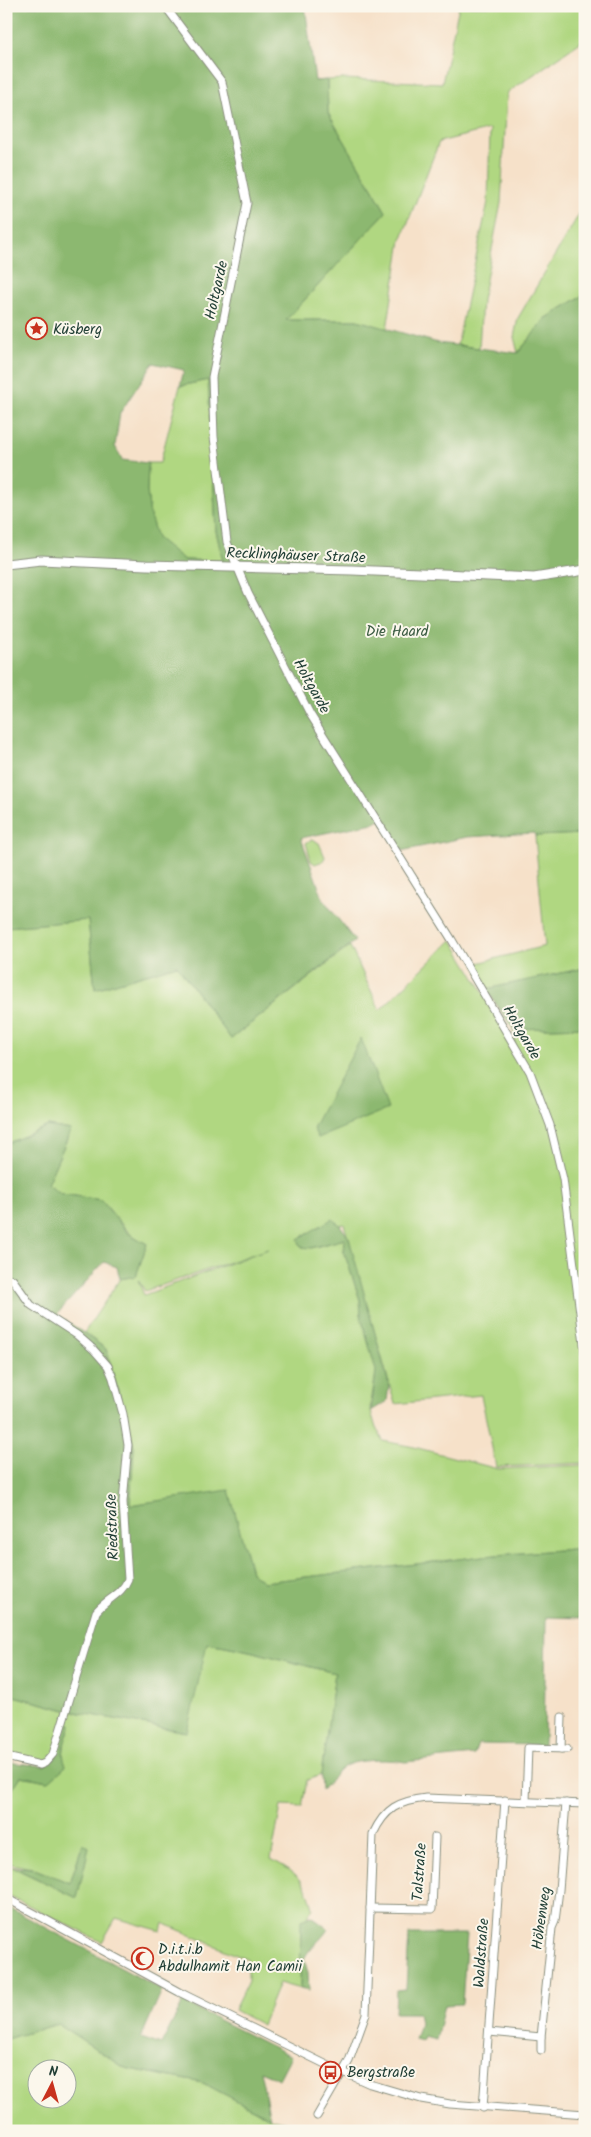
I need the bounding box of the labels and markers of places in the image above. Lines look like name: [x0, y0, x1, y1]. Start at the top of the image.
place icon: Küsberg: [25, 317, 49, 341]
place label: Küsberg: [53, 318, 102, 342]
place label: D.i.t.i.b Abdulhamit Han Camii: [158, 1938, 303, 1979]
mosque icon: D.i.t.i.b Abdulhamit Han Camii: [130, 1946, 154, 1970]
bus stop icon: Bergstraße: [319, 2060, 343, 2084]
place label: Bergstraße: [347, 2061, 415, 2085]

